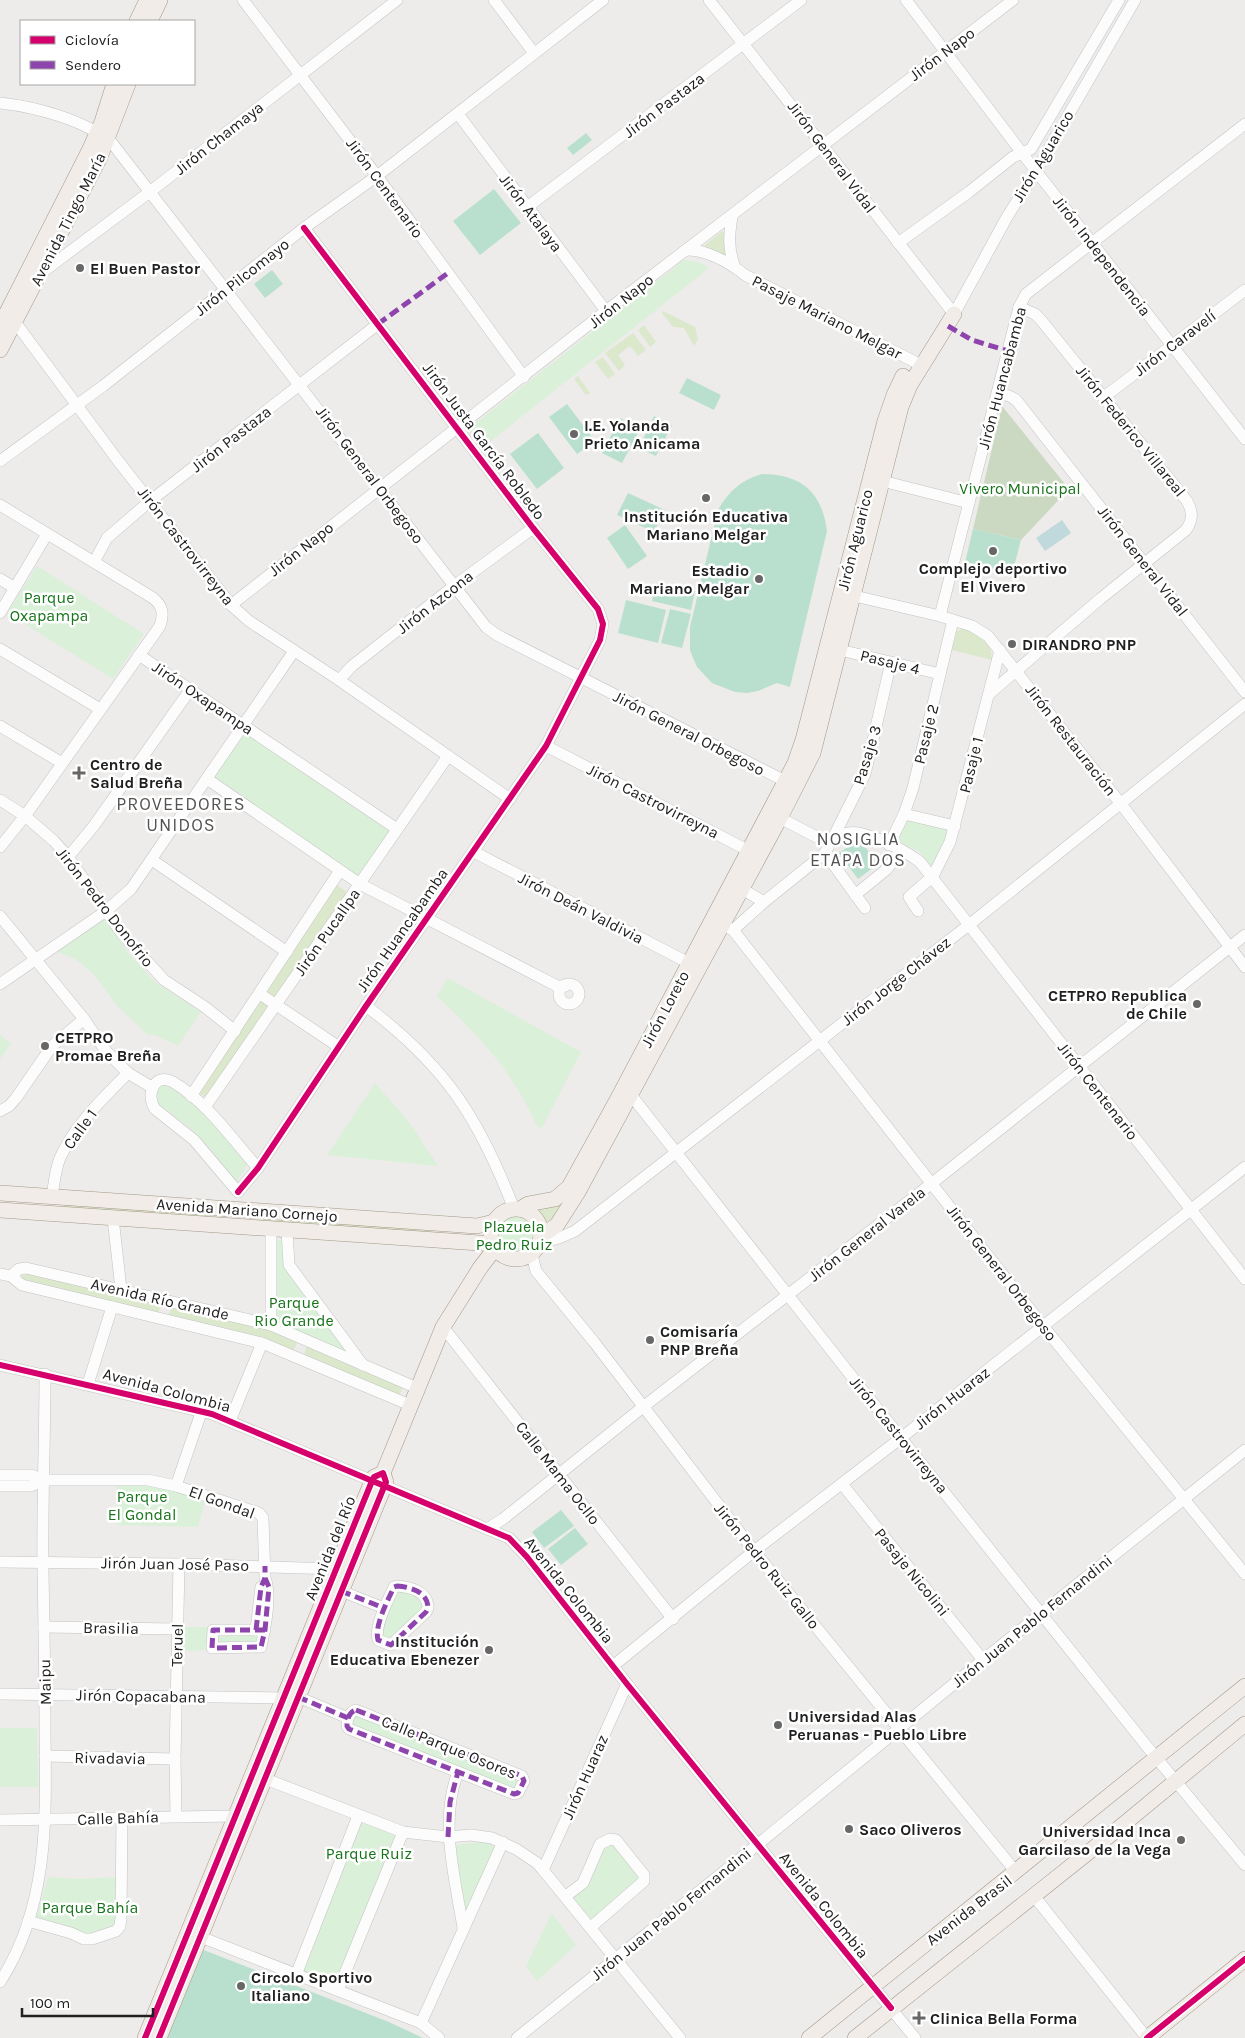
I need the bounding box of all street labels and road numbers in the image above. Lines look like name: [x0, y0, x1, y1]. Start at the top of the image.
street label: Jirón Napo: [906, 23, 978, 85]
street label: Jirón Pastaza: [620, 68, 708, 142]
street label: Jirón Chamaya: [171, 97, 267, 179]
street label: Jirón General Vidal: [784, 97, 880, 217]
street label: Jirón Aguarico: [1008, 107, 1078, 205]
street label: Jirón Centenario: [342, 134, 428, 242]
street label: Avenida Tingo María: [26, 149, 110, 289]
street label: Jirón Atalaya: [495, 170, 567, 256]
street label: Jirón Independencia: [1049, 192, 1155, 320]
street label: Jirón Pilcomayo: [191, 234, 293, 320]
street label: Jirón Napo: [585, 270, 657, 332]
street label: Pasaje Mariano Melgar: [749, 271, 905, 363]
street label: Jirón Huancabamba: [974, 305, 1030, 451]
street label: Jirón Caravelí: [1130, 306, 1220, 380]
street label: Jirón Justa García Robledo: [419, 359, 549, 523]
street label: Jirón Federico Villareal: [1072, 362, 1190, 500]
street label: Jirón Pastaza: [187, 402, 275, 476]
street label: Jirón General Orbegoso: [312, 403, 428, 547]
street label: Jirón Castrovirreyna: [134, 483, 238, 609]
street label: Jirón Aguarico: [833, 487, 877, 593]
street label: Jirón General Vidal: [1094, 502, 1192, 620]
street label: Jirón Napo: [265, 518, 337, 580]
street label: Jirón Azcona: [393, 566, 477, 638]
street label: Pasaje 4: [858, 645, 922, 679]
street label: Jirón Oxapampa: [149, 657, 257, 739]
street label: Jirón Restauración: [1022, 680, 1120, 800]
street label: Jirón General Orbegoso: [610, 687, 768, 779]
street label: Pasaje 2: [909, 702, 943, 766]
street label: Pasaje 3: [849, 723, 885, 787]
street label: Pasaje 1: [955, 735, 987, 795]
street label: Jirón Castrovirreyna: [584, 760, 722, 842]
street label: Jirón Pedro Donofrio: [52, 843, 158, 971]
street label: Jirón Huancabamba: [352, 864, 452, 996]
street label: Jirón Deán Valdivia: [515, 868, 647, 948]
street label: Jirón Pucallpa: [290, 885, 364, 979]
street label: Jirón Jorge Chávez: [838, 933, 954, 1029]
street label: Jirón Loreto: [637, 967, 693, 1051]
street label: Jirón Centenario: [1054, 1038, 1142, 1144]
street label: Calle 1: [59, 1105, 101, 1153]
street label: Jirón General Varela: [805, 1182, 929, 1286]
street label: Avenida Mariano Cornejo: [156, 1194, 338, 1226]
street label: Jirón General Orbegoso: [943, 1201, 1061, 1345]
street label: Avenida Río Grande: [89, 1274, 231, 1324]
street label: Jirón Huaraz: [910, 1363, 994, 1433]
street label: Avenida Colombia: [101, 1364, 233, 1416]
street label: Jirón Castrovirreyna: [846, 1373, 952, 1497]
street label: Calle Mama Ocllo: [512, 1418, 604, 1528]
street label: El Gondal: [186, 1481, 258, 1523]
street label: Avenida del Río: [300, 1493, 360, 1603]
street label: Jirón Pedro Ruiz Gallo: [710, 1499, 824, 1633]
street label: Pasaje Nicolini: [871, 1524, 953, 1620]
street label: Avenida Colombia: [520, 1533, 618, 1647]
street label: Jirón Juan Pablo Fernandini: [948, 1551, 1116, 1691]
street label: Jirón Juan José Paso: [101, 1553, 249, 1575]
street label: Brasilia: [83, 1618, 139, 1638]
street label: Teruel: [167, 1623, 187, 1667]
street label: Maipu: [35, 1659, 55, 1705]
street label: Jirón Copacabana: [76, 1685, 206, 1707]
street label: Calle Parque Osores: [379, 1711, 519, 1783]
street label: Jirón Huaraz: [558, 1732, 612, 1822]
street label: Rivadavia: [74, 1748, 146, 1768]
street label: Calle Bahía: [77, 1807, 159, 1829]
street label: Jirón Juan Pablo Fernandini: [587, 1844, 755, 1984]
street label: Avenida Colombia: [775, 1848, 873, 1962]
street label: Avenida Brasil: [922, 1871, 1016, 1949]

